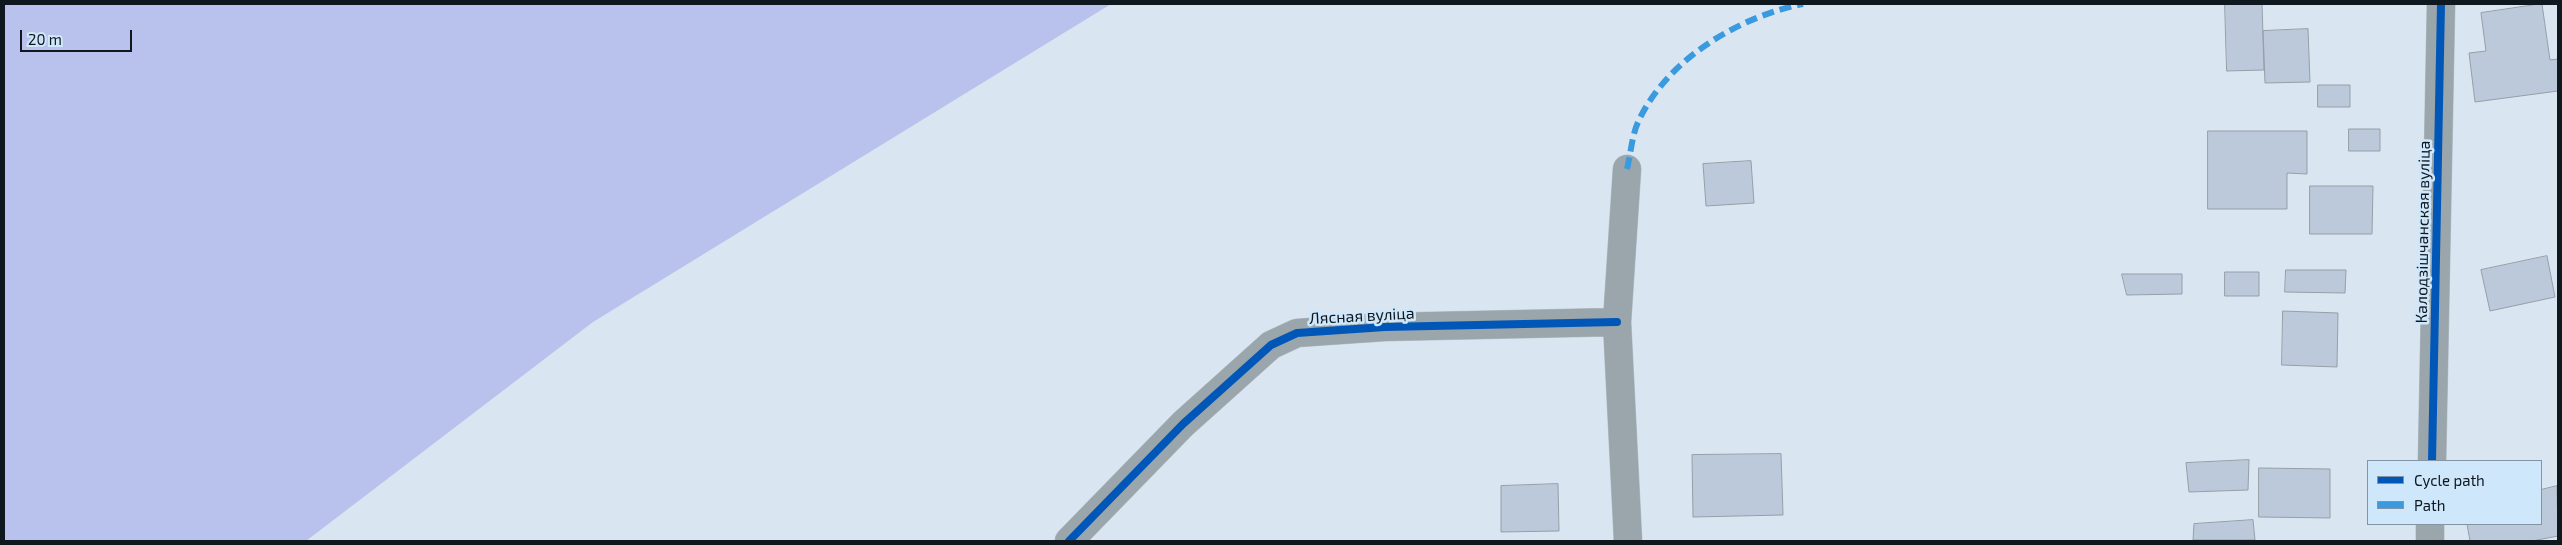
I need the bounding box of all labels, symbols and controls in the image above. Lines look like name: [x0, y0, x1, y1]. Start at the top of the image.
scale bar: [22, 20, 135, 52]
text: 20 m: [28, 30, 62, 48]
street label: Калодзішчанская вуліца: [2412, 140, 2434, 324]
street label: Лясная вуліца: [1309, 304, 1415, 328]
legend: [2367, 460, 2542, 525]
text: Cycle path: [2414, 471, 2485, 489]
text: Path: [2414, 496, 2445, 514]

